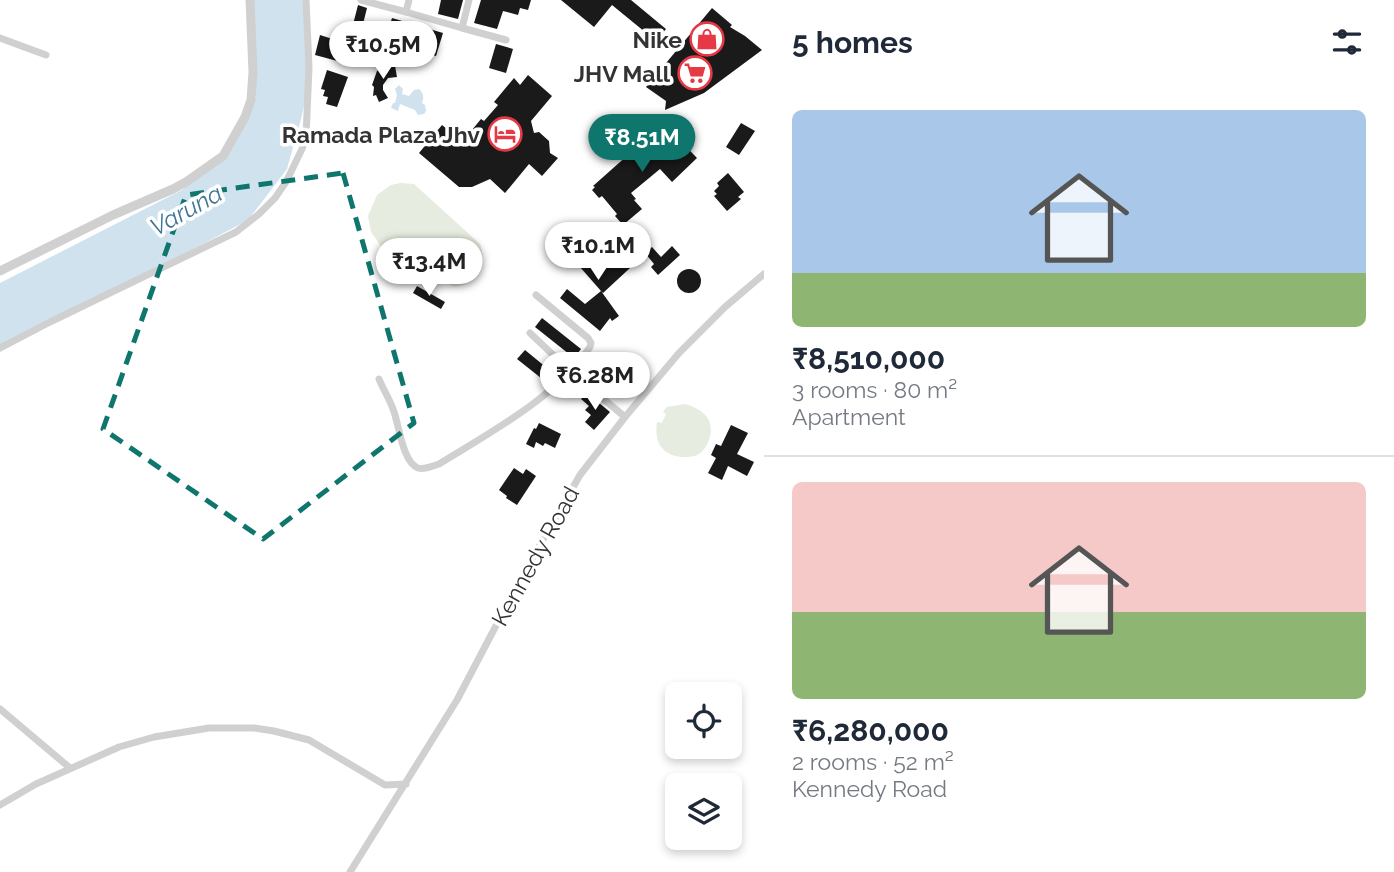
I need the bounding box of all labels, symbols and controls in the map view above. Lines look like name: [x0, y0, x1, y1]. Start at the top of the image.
shop icon: Nike: [688, 20, 726, 58]
pin: ₹10.5M: [326, 22, 440, 81]
icon: filters: [1328, 23, 1366, 61]
text: 5 homes: [792, 25, 913, 60]
place label: Nike: [633, 26, 682, 53]
text: ₹10.5M: [345, 30, 421, 57]
supermarket icon: JHV Mall: [676, 54, 714, 92]
place label: JHV Mall: [574, 60, 671, 87]
pin: ₹8.51M: [585, 114, 699, 174]
hotel icon: Ramada Plaza Jhv: [486, 115, 524, 153]
place label: Ramada Plaza Jhv: [282, 121, 480, 148]
text: ₹8.51M: [604, 123, 680, 150]
icon: home: [1016, 155, 1142, 281]
water label: Varuna: [145, 178, 227, 242]
pin: ₹10.1M: [541, 222, 655, 282]
text: ₹10.1M: [561, 231, 635, 258]
pin: ₹13.4M: [372, 238, 486, 298]
text: ₹13.4M: [392, 247, 466, 274]
text: ₹8,510,000: [792, 341, 945, 376]
pin: ₹6.28M: [538, 352, 652, 412]
text: ₹6.28M: [556, 361, 634, 388]
text: 3 rooms · 80 m²: [792, 376, 957, 403]
text: Apartment: [792, 403, 906, 430]
street label: Kennedy Road: [486, 482, 584, 630]
icon: home: [1016, 527, 1142, 653]
map controls: [665, 682, 742, 850]
button: locate: [665, 682, 742, 759]
text: ₹6,280,000: [792, 713, 949, 748]
text: 2 rooms · 52 m²: [792, 748, 954, 775]
button: layers: [665, 773, 742, 850]
text: Kennedy Road: [792, 775, 947, 802]

